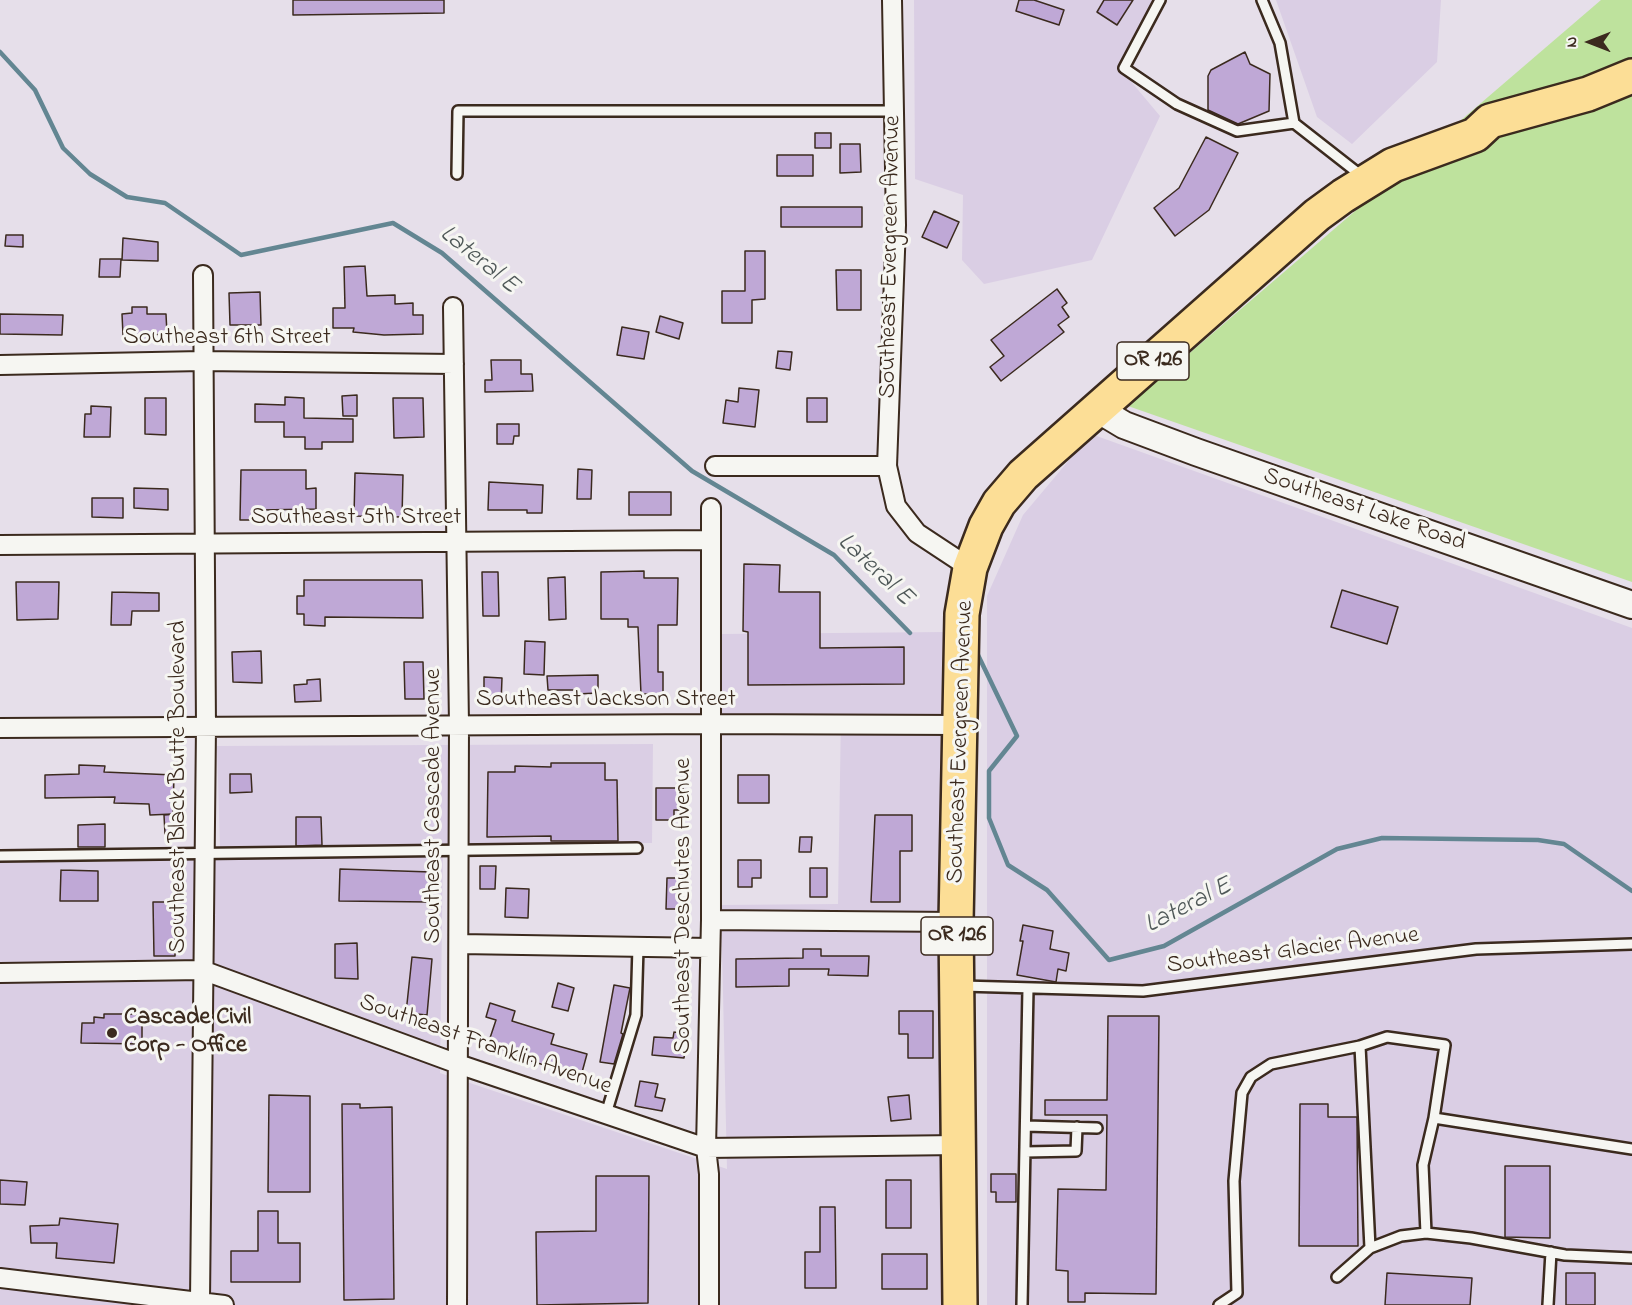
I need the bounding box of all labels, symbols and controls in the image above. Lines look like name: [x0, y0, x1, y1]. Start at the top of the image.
north arrow: [1560, 12, 1620, 72]
text: N: [1560, 37, 1584, 47]
street label: Southeast Evergreen Avenue: [875, 115, 909, 399]
water label: Lateral E: [432, 220, 524, 302]
street label: Southeast 6th Street: [123, 325, 331, 353]
road number: OR 126: [1117, 342, 1189, 380]
street label: Southeast Lake Road: [1259, 463, 1469, 559]
street label: Southeast 5th Street: [251, 505, 461, 533]
water label: Lateral E: [829, 528, 919, 614]
street label: Southeast Evergreen Avenue: [943, 600, 981, 884]
street label: Southeast Black Butte Boulevard: [166, 621, 194, 953]
street label: Southeast Cascade Avenue: [421, 669, 449, 943]
street label: Southeast Jackson Street: [476, 687, 736, 715]
street label: Southeast Deschutes Avenue: [671, 758, 699, 1054]
water label: Lateral E: [1141, 872, 1237, 942]
road number: OR 126: [921, 917, 993, 955]
street label: Southeast Glacier Avenue: [1165, 922, 1421, 982]
street label: Southeast Franklin Avenue: [355, 989, 615, 1103]
place label: Cascade Civil Corp - Office: [124, 1005, 251, 1061]
marker: Cascade Civil Corp - Office: [105, 1026, 119, 1040]

